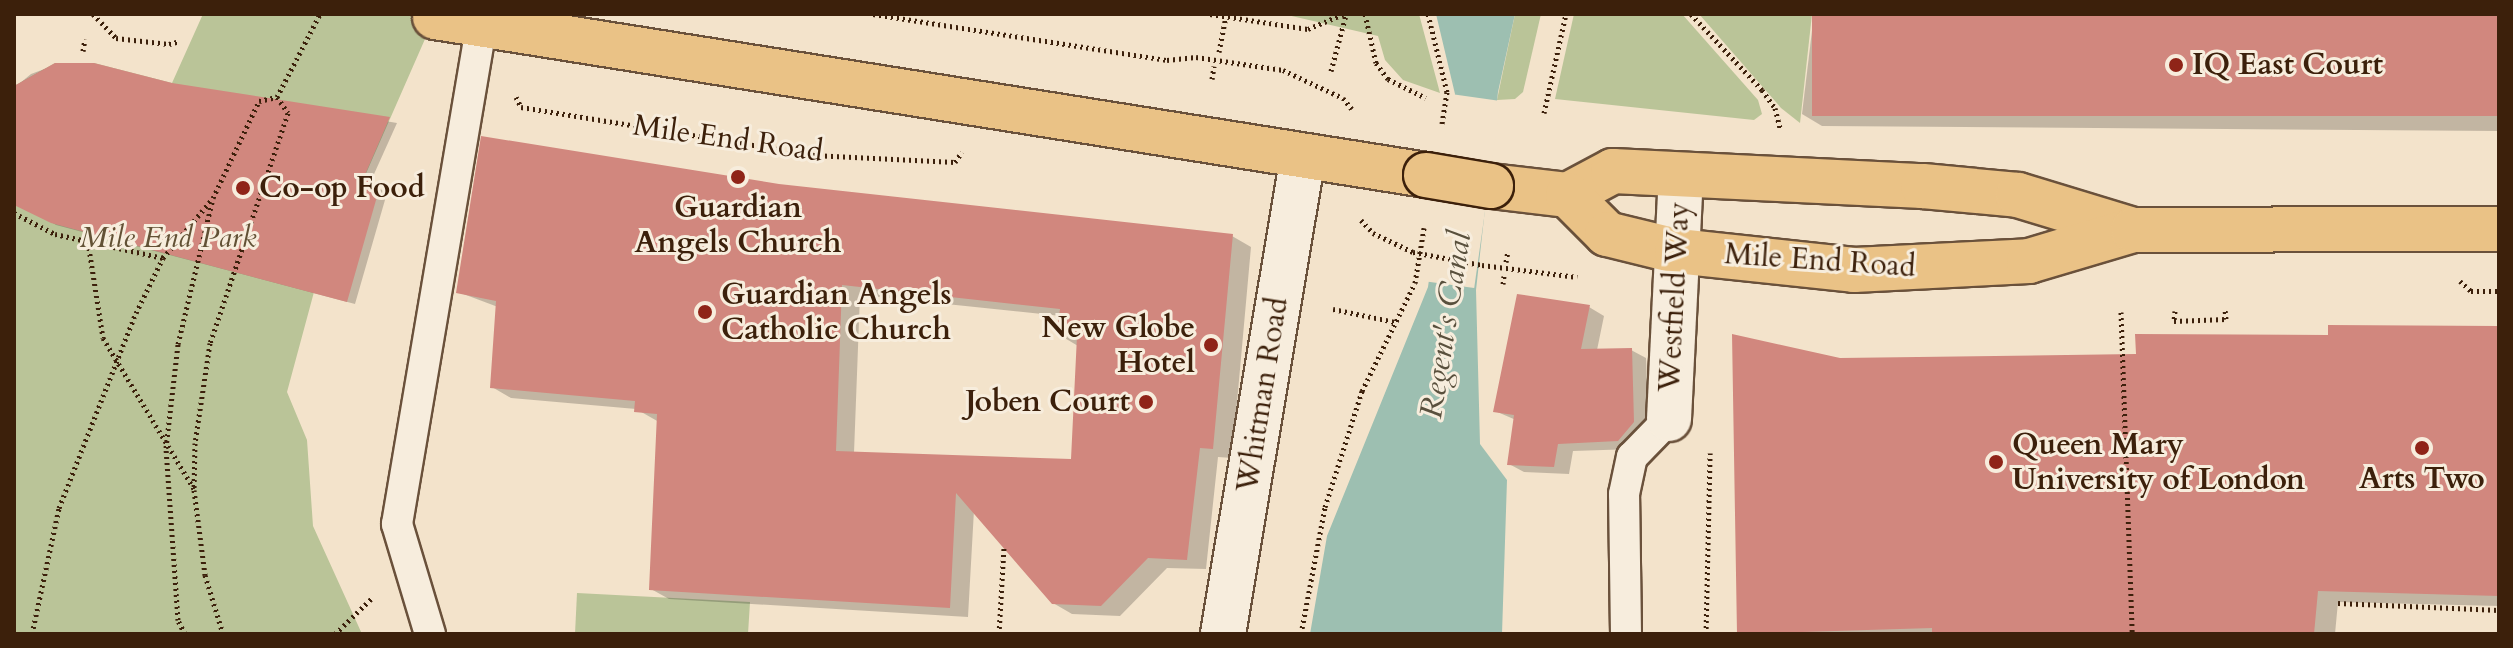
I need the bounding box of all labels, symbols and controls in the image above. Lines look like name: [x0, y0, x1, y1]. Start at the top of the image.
place label: IQ East Court: [2192, 47, 2383, 83]
marker: IQ East Court: [2167, 56, 2185, 74]
street label: Mile End Road: [631, 108, 825, 170]
marker: Guardian Angels Church: [729, 168, 747, 186]
place label: Co-op Food: [259, 170, 425, 206]
marker: Co-op Food: [234, 179, 252, 197]
place label: Guardian Angels Church: [635, 190, 841, 260]
street label: Westfield Way: [1652, 201, 1698, 393]
park label: Mile End Park: [79, 220, 257, 256]
water label: Regent's Canal: [1412, 229, 1480, 421]
street label: Mile End Road: [1723, 236, 1917, 286]
place label: Guardian Angels Catholic Church: [721, 277, 952, 348]
street label: Whitman Road: [1230, 295, 1296, 495]
marker: Guardian Angels Catholic Church: [696, 303, 714, 321]
place label: New Globe Hotel: [1041, 310, 1195, 380]
marker: New Globe Hotel: [1202, 336, 1220, 354]
place label: Joben Court: [965, 384, 1130, 420]
marker: Joben Court: [1137, 393, 1155, 411]
place label: Queen Mary University of London: [2012, 427, 2305, 498]
marker: Arts Two: [2413, 439, 2431, 457]
marker: Queen Mary University of London: [1987, 453, 2005, 471]
place label: Arts Two: [2359, 461, 2485, 497]

